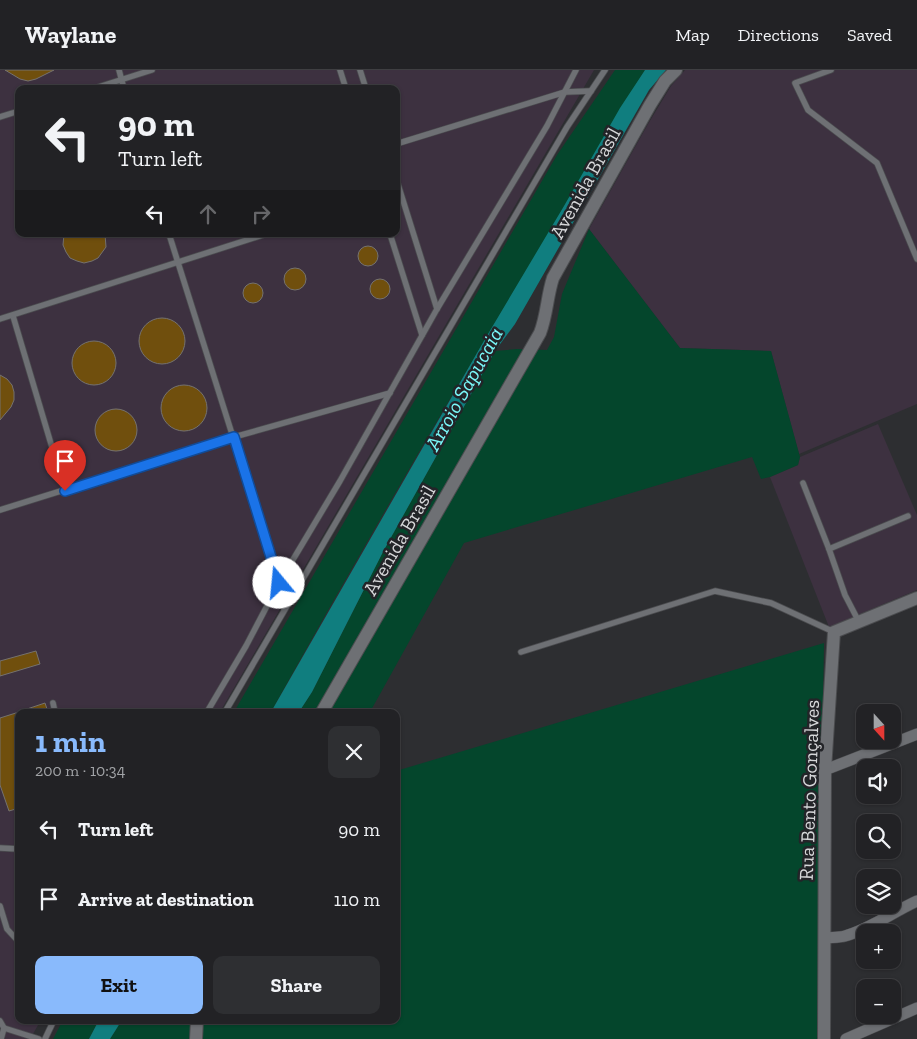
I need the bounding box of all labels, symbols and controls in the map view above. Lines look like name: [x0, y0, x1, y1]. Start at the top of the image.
text: Waylane: [25, 20, 116, 49]
text: Map: [675, 24, 710, 46]
text: Directions: [738, 24, 819, 46]
text: Saved: [847, 24, 892, 46]
text: 90 m: [118, 103, 194, 145]
icon: left: [35, 105, 100, 170]
street label: Avenida Brasil: [545, 123, 625, 243]
text: Turn left: [118, 145, 202, 172]
icon: left: [141, 200, 169, 228]
icon: ahead: [194, 200, 222, 228]
icon: right: [247, 200, 275, 228]
water label: Arroio Sapucaia: [419, 323, 508, 456]
pin: [44, 440, 86, 491]
icon: arrive: [51, 447, 79, 475]
street label: Avenida Brasil: [358, 481, 440, 599]
position arrow: [252, 556, 304, 608]
street label: Rua Bento Gonçalves: [794, 699, 824, 881]
north arrow: [856, 704, 901, 749]
map controls: [856, 704, 901, 1024]
text: 1 min: [35, 724, 106, 760]
button: close: [328, 726, 380, 778]
button: sound: [856, 759, 901, 804]
text: 200 m · 10:34: [35, 761, 125, 780]
button: search: [856, 814, 901, 859]
icon: left: [35, 815, 63, 843]
text: Turn left: [78, 818, 153, 841]
text: 90 m: [338, 818, 380, 841]
button: layers: [856, 869, 901, 914]
icon: arrive: [35, 885, 63, 913]
text: Arrive at destination: [78, 888, 254, 911]
text: 110 m: [334, 888, 380, 911]
button: +: [856, 924, 901, 969]
button: Exit: [35, 956, 203, 1014]
button: Share: [213, 956, 380, 1014]
button: −: [856, 979, 901, 1024]

